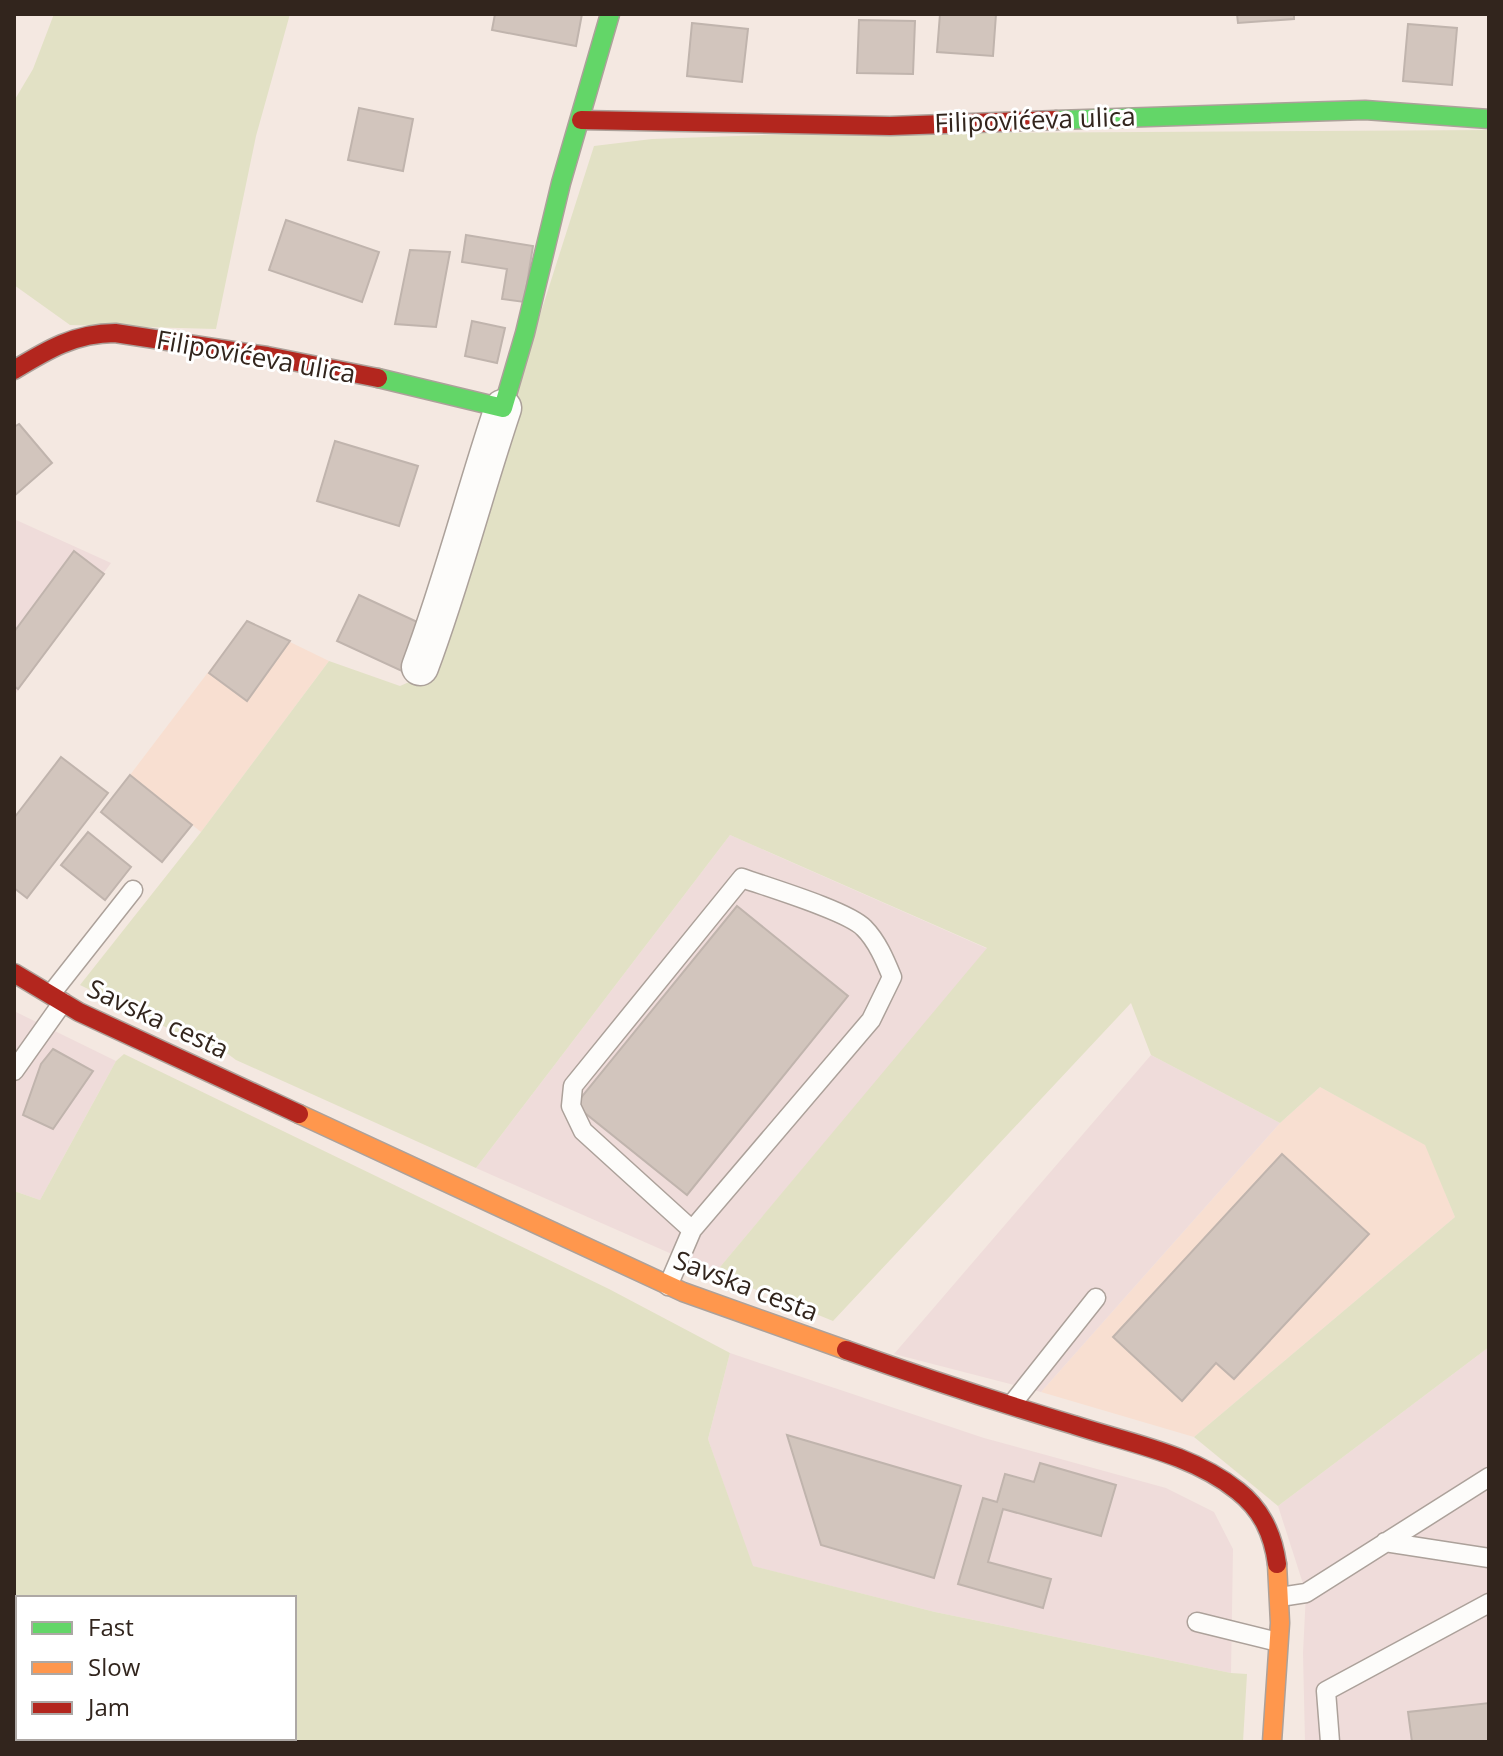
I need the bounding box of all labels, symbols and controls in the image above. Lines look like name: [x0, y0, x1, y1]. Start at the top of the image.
street label: Filipovićeva ulica: [934, 97, 1136, 141]
street label: Filipovićeva ulica: [154, 321, 358, 391]
street label: Savska cesta: [82, 970, 235, 1067]
street label: Savska cesta: [669, 1241, 824, 1329]
legend: [16, 1596, 296, 1740]
text: Fast: [88, 1610, 134, 1643]
text: Slow: [88, 1650, 141, 1683]
text: Jam: [86, 1690, 130, 1723]

